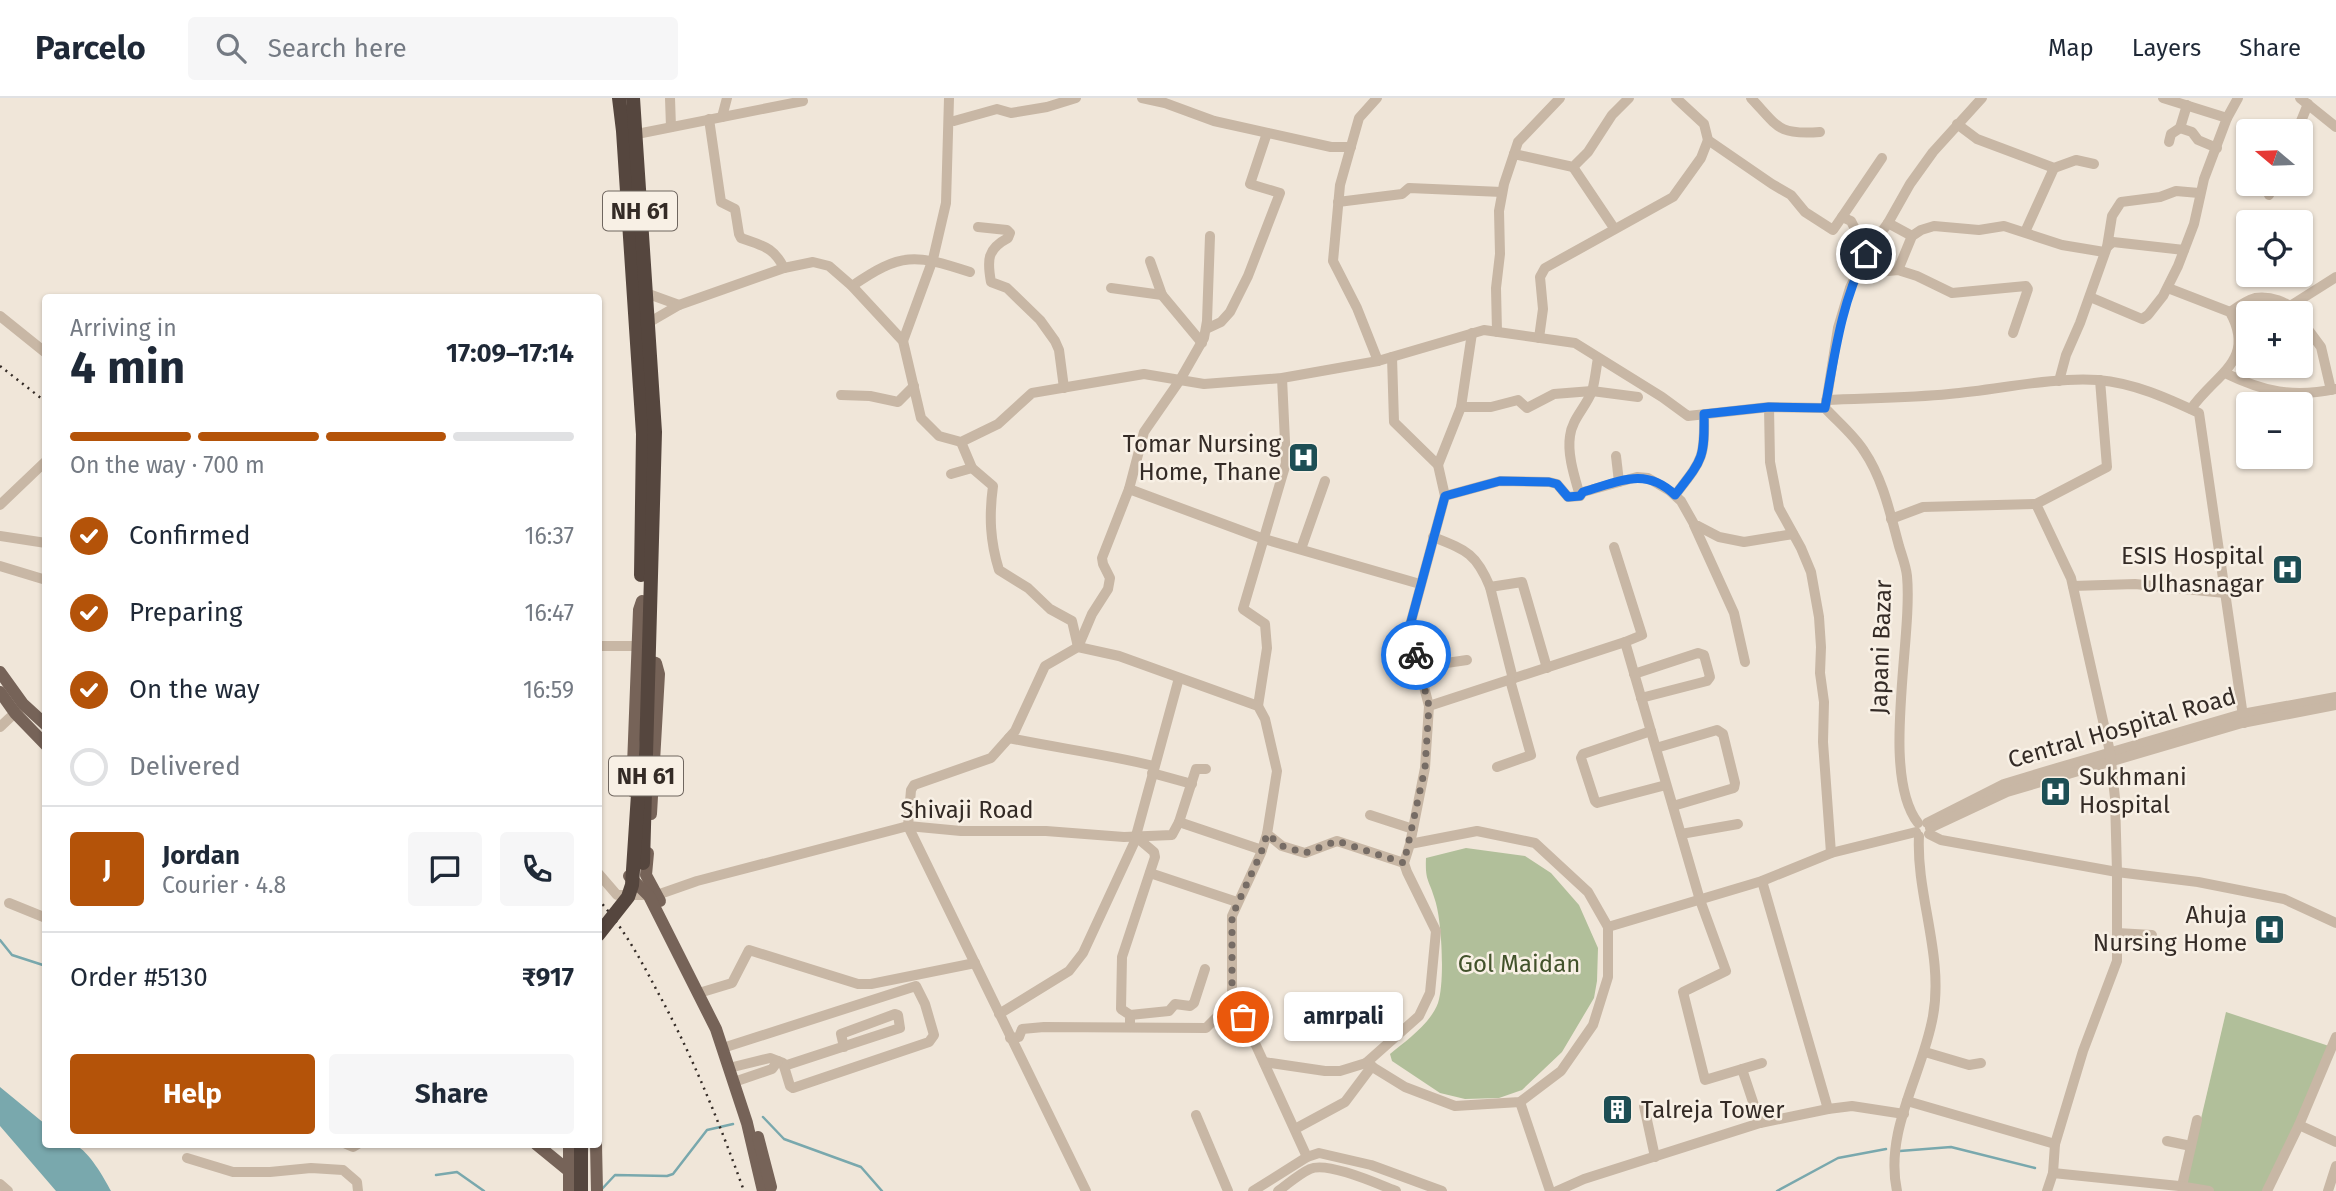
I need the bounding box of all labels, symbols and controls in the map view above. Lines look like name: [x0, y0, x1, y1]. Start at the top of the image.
search box: [188, 17, 678, 80]
text: Parcelo: [35, 28, 146, 68]
icon: search: [212, 29, 250, 67]
text: Search here: [268, 33, 407, 64]
text: Map: [2048, 34, 2094, 62]
text: Layers: [2132, 34, 2201, 62]
text: Share: [2239, 34, 2301, 62]
north arrow: [2236, 119, 2314, 196]
map controls: [2236, 119, 2313, 469]
road number: NH 61: [603, 192, 677, 230]
button: locate: [2236, 210, 2313, 287]
pin: [1836, 224, 1896, 284]
icon: home: [1847, 235, 1885, 273]
button: +: [2236, 301, 2313, 378]
text: Arriving in: [70, 314, 177, 342]
text: 17:09–17:14: [446, 338, 574, 369]
text: 4 min: [70, 340, 185, 395]
button: −: [2236, 392, 2313, 469]
place label: Tomar Nursing Home, Thane: [1123, 430, 1282, 486]
hospital icon: Tomar Nursing Home, Thane: [1287, 441, 1321, 475]
text: On the way · 700 m: [70, 451, 265, 479]
icon: check: [70, 517, 108, 555]
text: Confirmed: [129, 520, 250, 551]
text: 16:37: [524, 522, 574, 550]
place label: ESIS Hospital Ulhasnagar: [2121, 542, 2265, 598]
hospital icon: ESIS Hospital Ulhasnagar: [2270, 553, 2304, 587]
street label: Japani Bazar: [1865, 578, 1897, 715]
icon: check: [70, 594, 108, 632]
text: Preparing: [129, 597, 242, 628]
text: 16:47: [524, 599, 574, 627]
courier: [1381, 620, 1451, 690]
icon: bike: [1397, 636, 1435, 674]
icon: check: [70, 671, 108, 709]
text: On the way: [129, 674, 260, 705]
text: 16:59: [523, 676, 574, 704]
street label: Central Hospital Road: [2005, 682, 2239, 774]
text: Delivered: [129, 751, 241, 782]
road number: NH 61: [609, 756, 683, 796]
place label: Sukhmani Hospital: [2079, 763, 2187, 819]
hospital icon: Sukhmani Hospital: [2039, 774, 2073, 808]
street label: Shivaji Road: [900, 796, 1034, 824]
button: chat: [408, 832, 482, 906]
button: phone: [500, 832, 574, 906]
text: Jordan: [162, 840, 240, 871]
text: J: [103, 854, 111, 885]
text: Courier · 4.8: [162, 871, 286, 899]
place label: Ahuja Nursing Home: [2093, 901, 2247, 957]
hospital icon: Ahuja Nursing Home: [2253, 912, 2287, 946]
park label: Gol Maidan: [1458, 950, 1580, 978]
text: Order #5130: [70, 962, 208, 993]
text: ₹917: [522, 962, 574, 993]
pin: [1213, 987, 1273, 1047]
callout: amrpali: [1285, 992, 1404, 1042]
icon: bag: [1224, 998, 1262, 1036]
text: amrpali: [1303, 1002, 1384, 1030]
button: Help: [70, 1054, 315, 1134]
button: Share: [329, 1054, 574, 1134]
building icon: Talreja Tower: [1601, 1093, 1635, 1127]
place label: Talreja Tower: [1641, 1096, 1785, 1124]

